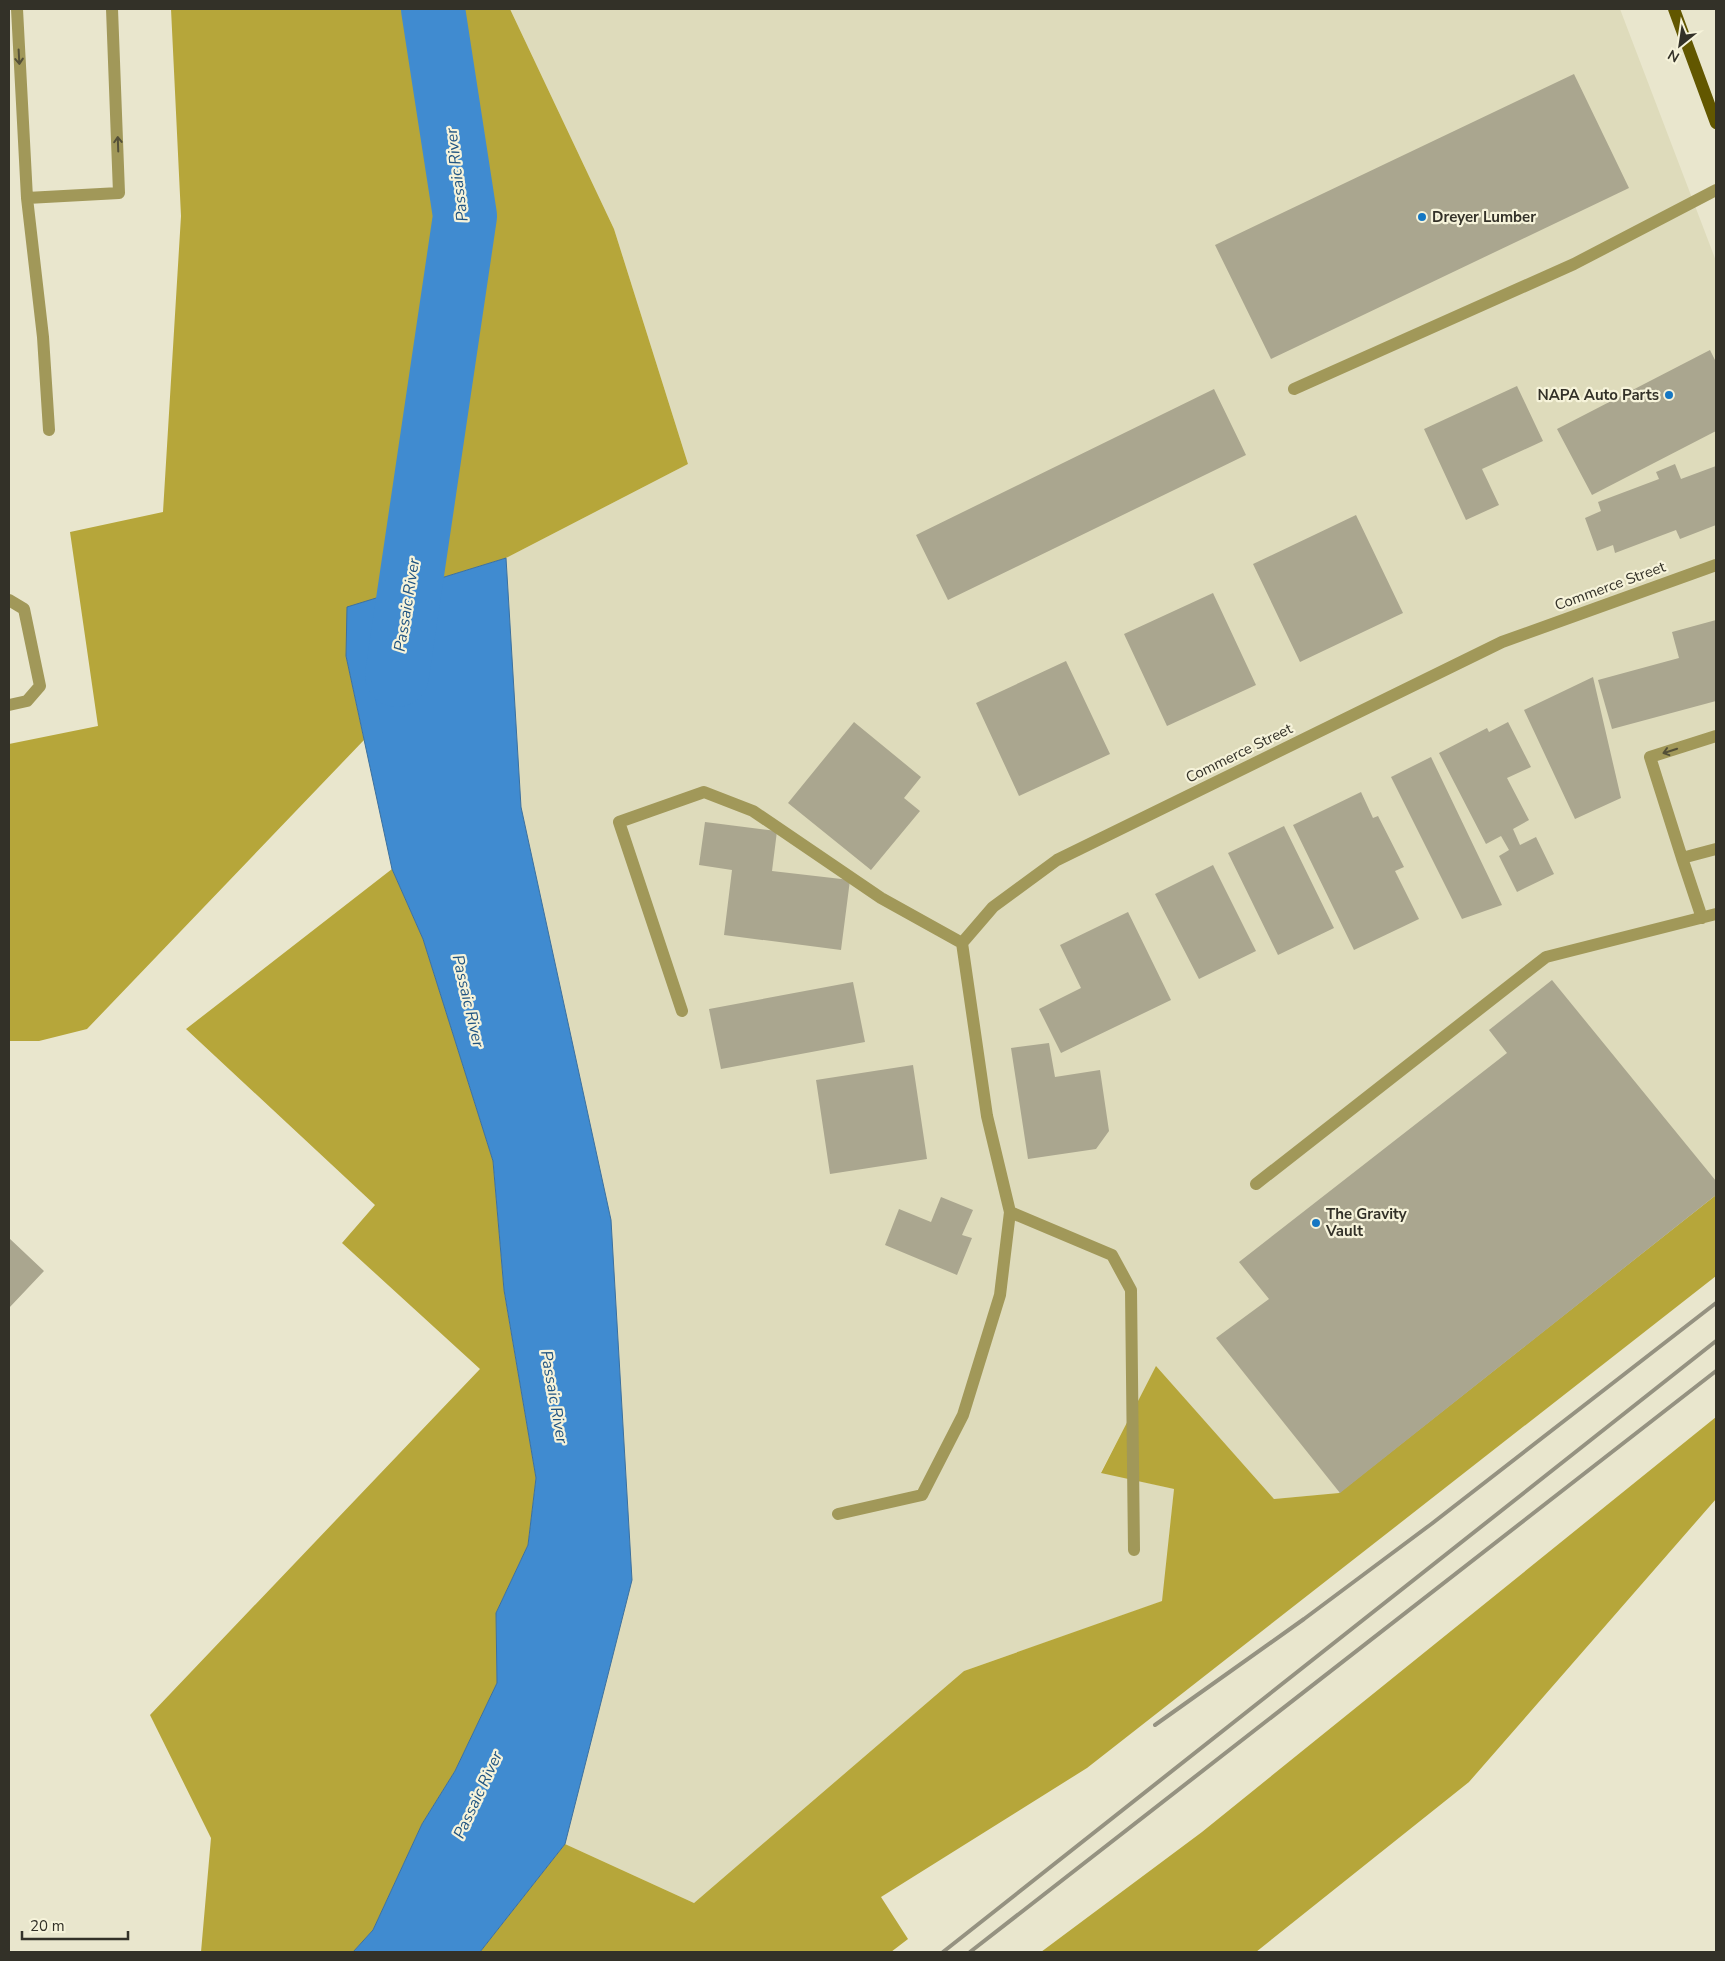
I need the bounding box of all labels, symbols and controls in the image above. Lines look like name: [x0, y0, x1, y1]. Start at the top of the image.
north arrow: [1655, 20, 1705, 70]
text: N: [1664, 45, 1683, 67]
one-way arrow: [15, 49, 24, 65]
water label: Passaic River: [440, 126, 474, 223]
one-way arrow: [113, 137, 122, 153]
place label: Dreyer Lumber: [1432, 207, 1536, 227]
marker: Dreyer Lumber: [1416, 211, 1428, 223]
place label: NAPA Auto Parts: [1537, 385, 1659, 405]
marker: NAPA Auto Parts: [1663, 389, 1675, 401]
water label: Passaic River: [389, 556, 425, 653]
street label: Commerce Street: [1552, 556, 1669, 615]
street label: Commerce Street: [1182, 718, 1296, 788]
one-way arrow: [1662, 747, 1678, 756]
water label: Passaic River: [447, 953, 490, 1051]
place label: The Gravity Vault: [1325, 1204, 1407, 1241]
marker: The Gravity Vault: [1310, 1217, 1322, 1229]
water label: Passaic River: [535, 1349, 573, 1446]
water label: Passaic River: [448, 1747, 508, 1842]
scale bar: [22, 1908, 129, 1940]
text: 20 m: [30, 1916, 65, 1936]

